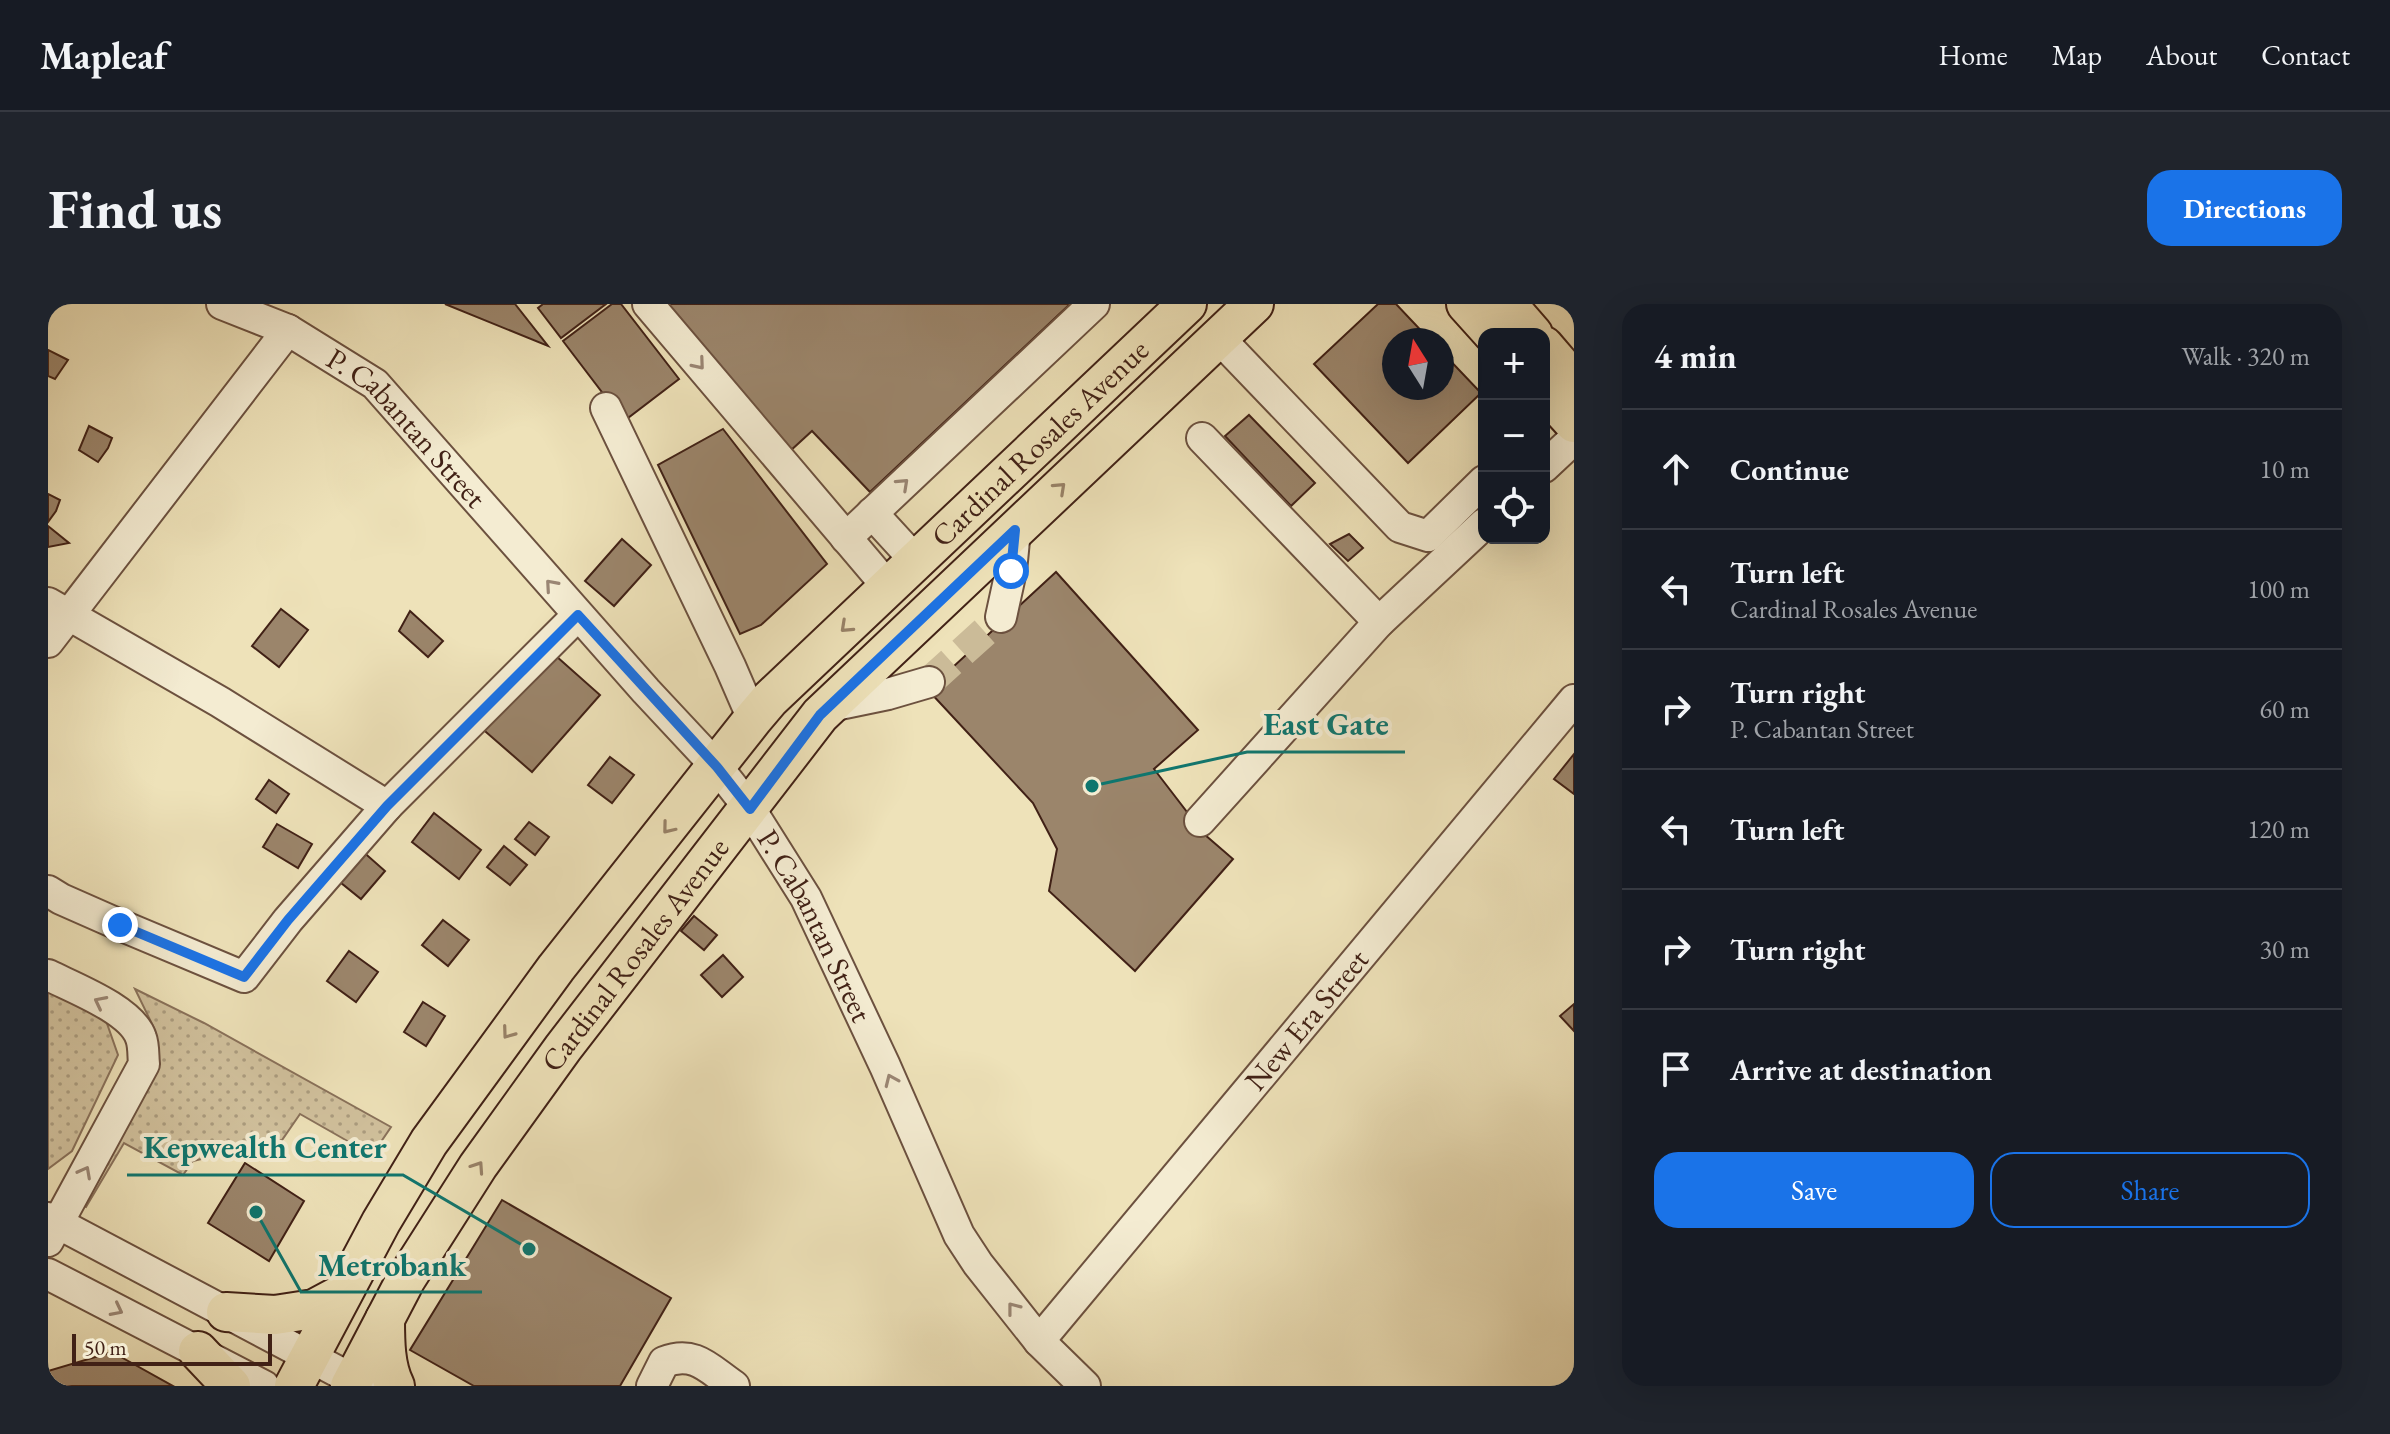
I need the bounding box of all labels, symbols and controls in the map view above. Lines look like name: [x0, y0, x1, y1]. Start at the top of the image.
text: Mapleaf: [40, 31, 167, 80]
text: Home: [1938, 37, 2008, 73]
text: Map: [2052, 37, 2102, 73]
text: About: [2146, 37, 2217, 73]
text: Contact: [2261, 37, 2350, 73]
button: Directions: [2147, 170, 2342, 246]
text: Find us: [48, 172, 222, 245]
north arrow: [1382, 328, 1454, 400]
map controls: [1478, 328, 1550, 544]
button: +: [1478, 328, 1550, 400]
street label: Cardinal Rosales Avenue: [923, 331, 1157, 555]
text: 4 min: [1654, 334, 1737, 378]
street label: P. Cabantan Street: [320, 339, 496, 516]
text: Walk · 320 m: [2182, 339, 2310, 373]
one-way arrow: [689, 354, 704, 369]
button: −: [1478, 400, 1550, 472]
icon: ahead: [1654, 447, 1698, 491]
text: Continue: [1730, 450, 1849, 489]
text: 10 m: [2260, 452, 2310, 486]
button: locate: [1478, 472, 1550, 544]
one-way arrow: [894, 479, 908, 493]
one-way arrow: [1050, 483, 1065, 497]
route start: [993, 553, 1029, 589]
text: Turn left: [1730, 553, 1844, 592]
icon: left: [1654, 567, 1698, 611]
text: 100 m: [2247, 572, 2310, 606]
one-way arrow: [547, 579, 561, 594]
text: Cardinal Rosales Avenue: [1730, 592, 1977, 626]
one-way arrow: [841, 618, 855, 633]
text: Turn right: [1730, 673, 1866, 712]
icon: right: [1654, 687, 1698, 731]
text: 60 m: [2260, 692, 2310, 726]
callout: East Gate: [1247, 696, 1405, 752]
text: East Gate: [1263, 703, 1389, 745]
text: P. Cabantan Street: [1730, 712, 1914, 746]
icon: left: [1654, 807, 1698, 851]
text: Turn left: [1730, 810, 1844, 849]
text: 120 m: [2247, 812, 2310, 846]
one-way arrow: [663, 819, 677, 834]
street label: P. Cabantan Street: [749, 822, 882, 1029]
street label: Cardinal Rosales Avenue: [532, 829, 737, 1079]
route end: [102, 907, 138, 943]
icon: right: [1654, 927, 1698, 971]
text: Turn right: [1730, 930, 1866, 969]
text: 30 m: [2260, 932, 2310, 966]
street label: New Era Street: [1236, 940, 1377, 1099]
one-way arrow: [93, 996, 108, 1011]
one-way arrow: [503, 1024, 518, 1039]
icon: arrive: [1654, 1047, 1698, 1091]
text: Arrive at destination: [1730, 1050, 1992, 1089]
one-way arrow: [885, 1074, 901, 1089]
callout: Kepwealth Center: [127, 1119, 403, 1175]
text: Kepwealth Center: [143, 1126, 387, 1168]
button: Save: [1654, 1152, 1974, 1228]
button: Share: [1990, 1152, 2310, 1228]
one-way arrow: [468, 1162, 483, 1176]
one-way arrow: [75, 1166, 90, 1181]
callout: Metrobank: [301, 1236, 482, 1292]
text: Metrobank: [317, 1244, 467, 1286]
one-way arrow: [109, 1300, 124, 1315]
one-way arrow: [1009, 1302, 1023, 1317]
scale bar: [72, 1330, 272, 1366]
text: 50 m: [84, 1333, 127, 1362]

